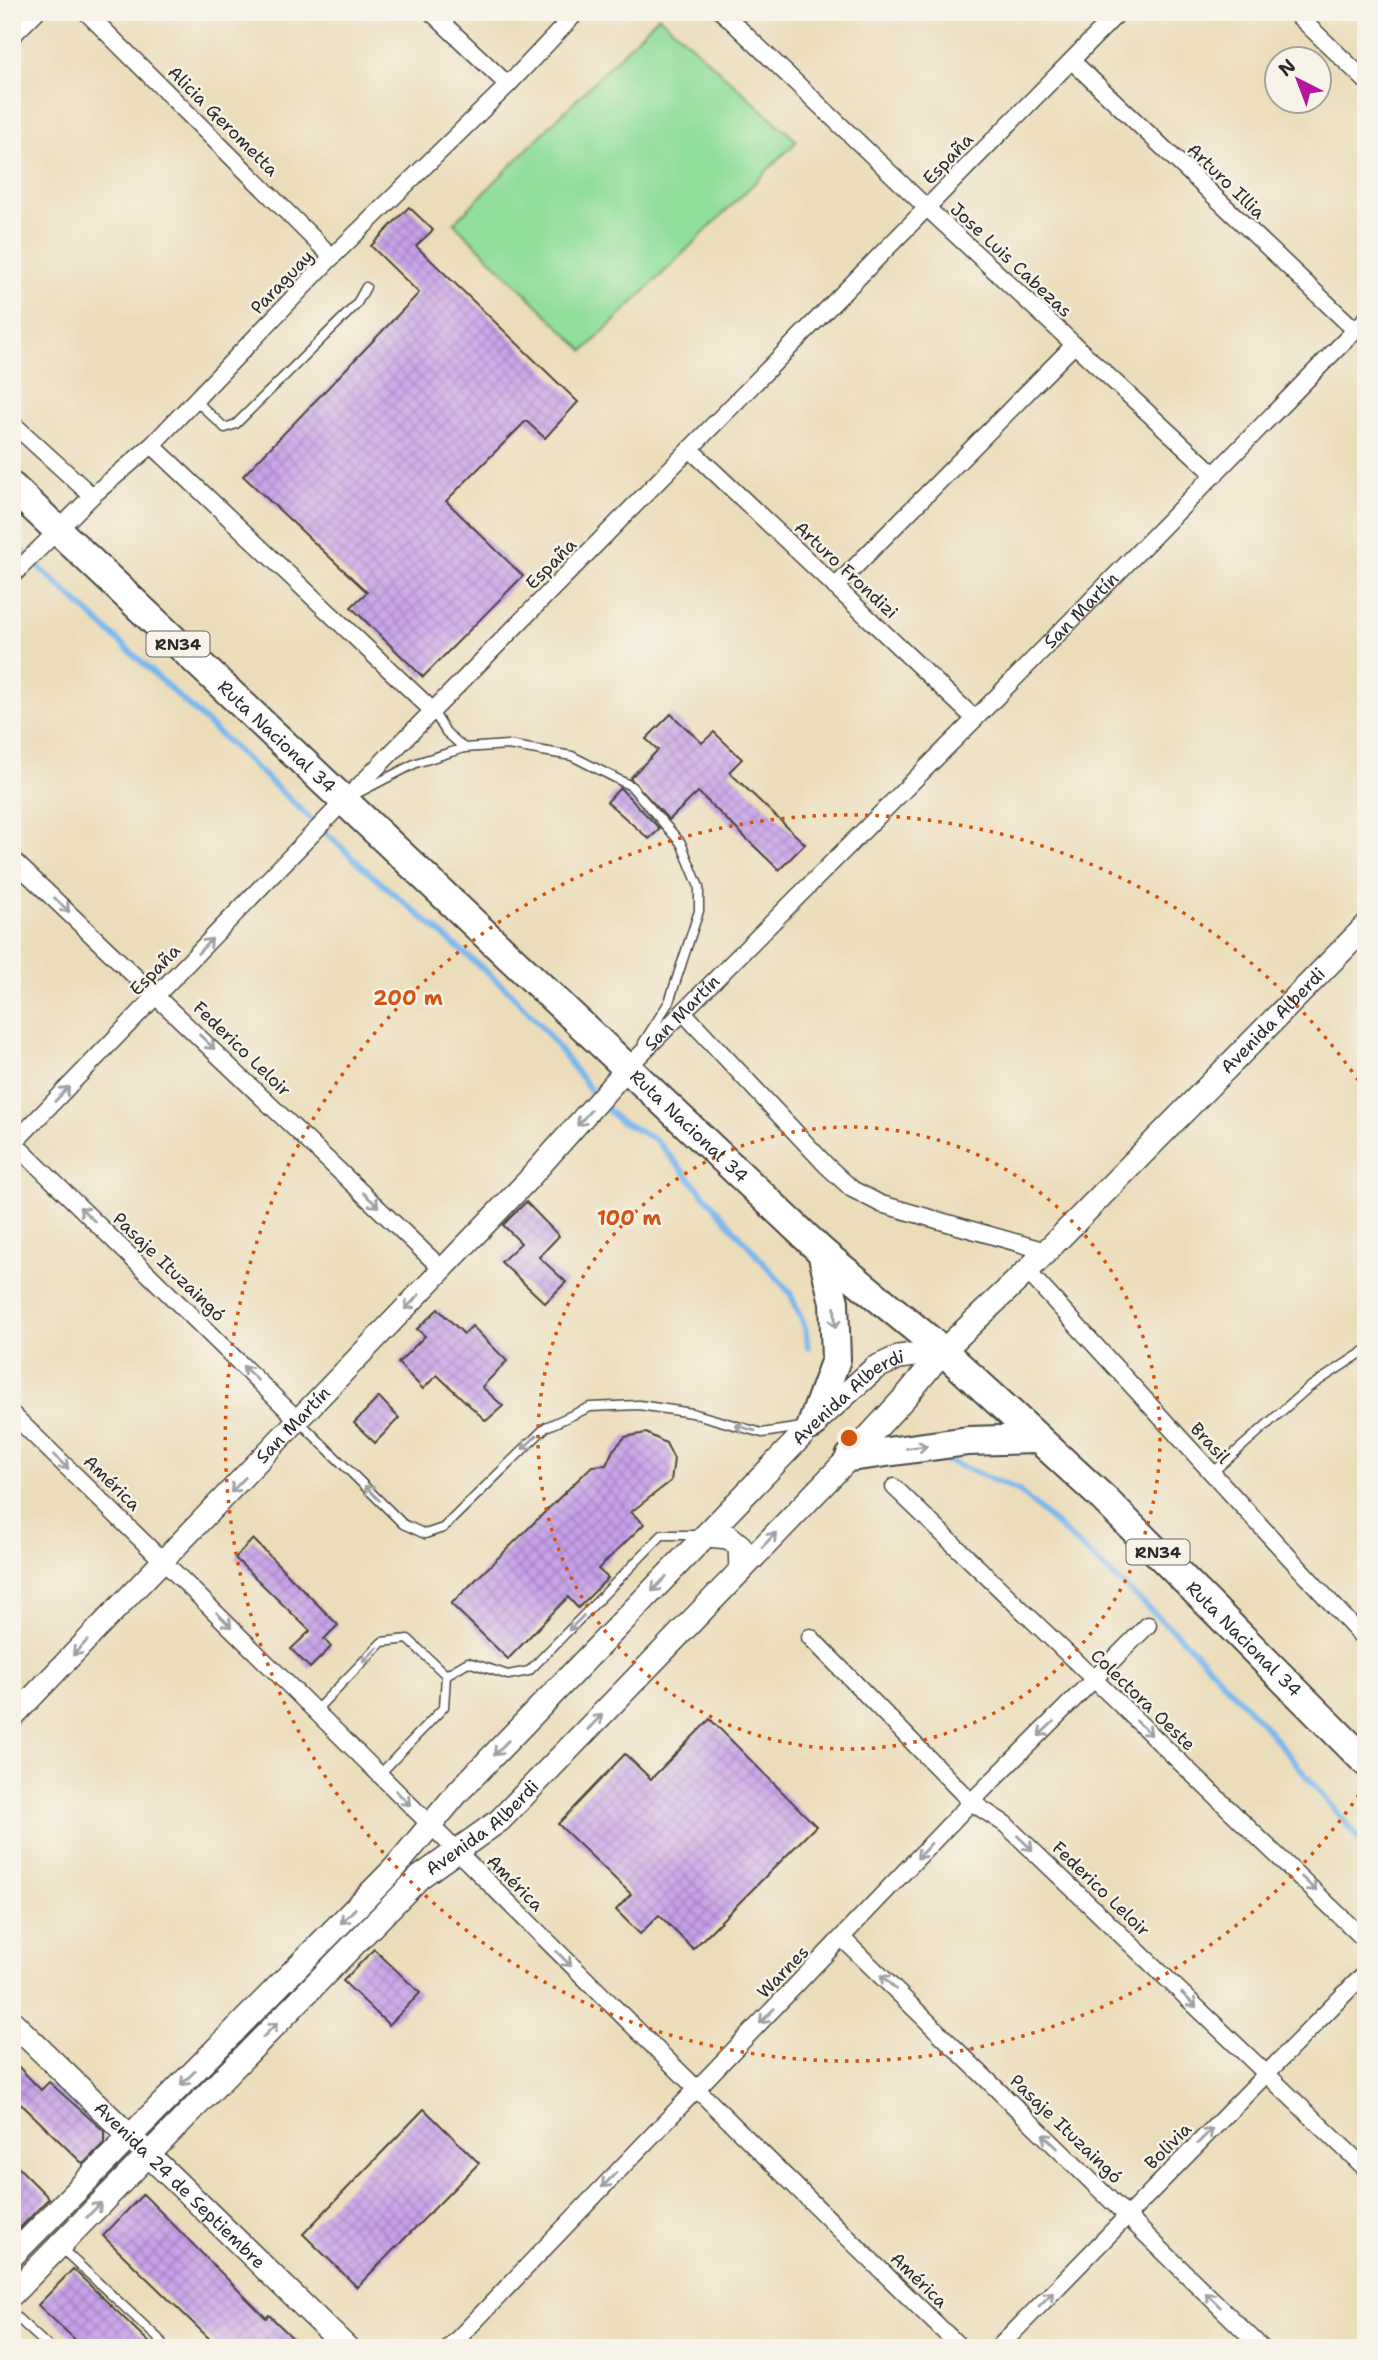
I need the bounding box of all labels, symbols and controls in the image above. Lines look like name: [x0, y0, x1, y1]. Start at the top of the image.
north arrow: [1262, 46, 1332, 116]
text: N: [1273, 53, 1301, 82]
street label: Alicia Gerometta: [162, 60, 284, 182]
street label: España: [917, 128, 979, 190]
street label: Arturo Illia: [1182, 138, 1270, 224]
street label: Jose Luis Cabezas: [945, 197, 1077, 323]
street label: Paraguay: [245, 244, 319, 320]
street label: Arturo Frondizi: [789, 516, 903, 624]
street label: España: [520, 533, 582, 595]
street label: San Martín: [1039, 567, 1124, 654]
road number: RN34: [146, 632, 210, 656]
street label: Ruta Nacional 34: [212, 675, 341, 799]
one-way arrow: [53, 897, 70, 914]
one-way arrow: [196, 937, 213, 954]
street label: España: [124, 939, 186, 1001]
street label: Avenida Alberdi: [1215, 962, 1331, 1079]
street label: San Martín: [639, 970, 725, 1056]
text: 200 m: [373, 984, 443, 1012]
street label: Federico Leloir: [188, 996, 296, 1102]
one-way arrow: [198, 1034, 215, 1051]
street label: Ruta Nacional 34: [625, 1065, 753, 1188]
one-way arrow: [53, 1086, 70, 1103]
one-way arrow: [576, 1109, 592, 1127]
one-way arrow: [362, 1191, 379, 1208]
text: 100 m: [597, 1204, 661, 1232]
one-way arrow: [79, 1206, 96, 1223]
street label: Pasaje Ituzaingó: [108, 1207, 230, 1327]
one-way arrow: [404, 1293, 421, 1310]
one-way arrow: [828, 1307, 841, 1330]
street label: Avenida Alberdi: [787, 1344, 905, 1450]
one-way arrow: [242, 1365, 259, 1382]
street label: San Martín: [251, 1381, 335, 1469]
street label: Brasil: [1185, 1417, 1236, 1469]
one-way arrow: [734, 1421, 756, 1434]
centre of rings: [837, 1426, 861, 1450]
one-way arrow: [522, 1433, 539, 1450]
one-way arrow: [906, 1440, 928, 1453]
street label: América: [78, 1450, 146, 1516]
one-way arrow: [53, 1453, 70, 1470]
one-way arrow: [230, 1476, 247, 1493]
one-way arrow: [363, 1485, 380, 1502]
one-way arrow: [761, 1532, 778, 1549]
road number: RN34: [1126, 1540, 1190, 1564]
one-way arrow: [650, 1575, 667, 1592]
street label: Ruta Nacional 34: [1181, 1576, 1307, 1702]
one-way arrow: [215, 1612, 232, 1629]
one-way arrow: [568, 1614, 585, 1631]
one-way arrow: [72, 1639, 89, 1656]
street label: Colectora Oeste: [1085, 1644, 1201, 1756]
one-way arrow: [361, 1646, 378, 1663]
one-way arrow: [586, 1714, 603, 1731]
one-way arrow: [1135, 1719, 1152, 1736]
one-way arrow: [1037, 1720, 1054, 1737]
one-way arrow: [492, 1739, 509, 1756]
street label: Avenida Alberdi: [421, 1775, 544, 1881]
one-way arrow: [394, 1790, 411, 1807]
one-way arrow: [1016, 1834, 1033, 1851]
street label: Federico Leloir: [1047, 1836, 1155, 1942]
one-way arrow: [916, 1842, 933, 1859]
street label: América: [481, 1849, 549, 1917]
one-way arrow: [1300, 1876, 1317, 1893]
one-way arrow: [339, 1907, 356, 1924]
street label: Warnes: [752, 1940, 814, 2004]
one-way arrow: [555, 1950, 572, 1967]
one-way arrow: [879, 1973, 896, 1990]
one-way arrow: [1180, 1992, 1197, 2009]
one-way arrow: [758, 2007, 775, 2024]
one-way arrow: [262, 2021, 279, 2038]
one-way arrow: [180, 2069, 197, 2086]
street label: Pasaje Ituzaingó: [1005, 2069, 1127, 2189]
street label: Avenida 24 de Septiembre: [89, 2096, 271, 2274]
street label: Bolivia: [1139, 2117, 1197, 2175]
one-way arrow: [1196, 2127, 1213, 2144]
one-way arrow: [1042, 2132, 1059, 2149]
one-way arrow: [601, 2171, 618, 2188]
one-way arrow: [85, 2202, 102, 2219]
street label: América: [885, 2247, 953, 2313]
one-way arrow: [1037, 2290, 1054, 2307]
one-way arrow: [1205, 2292, 1222, 2309]

